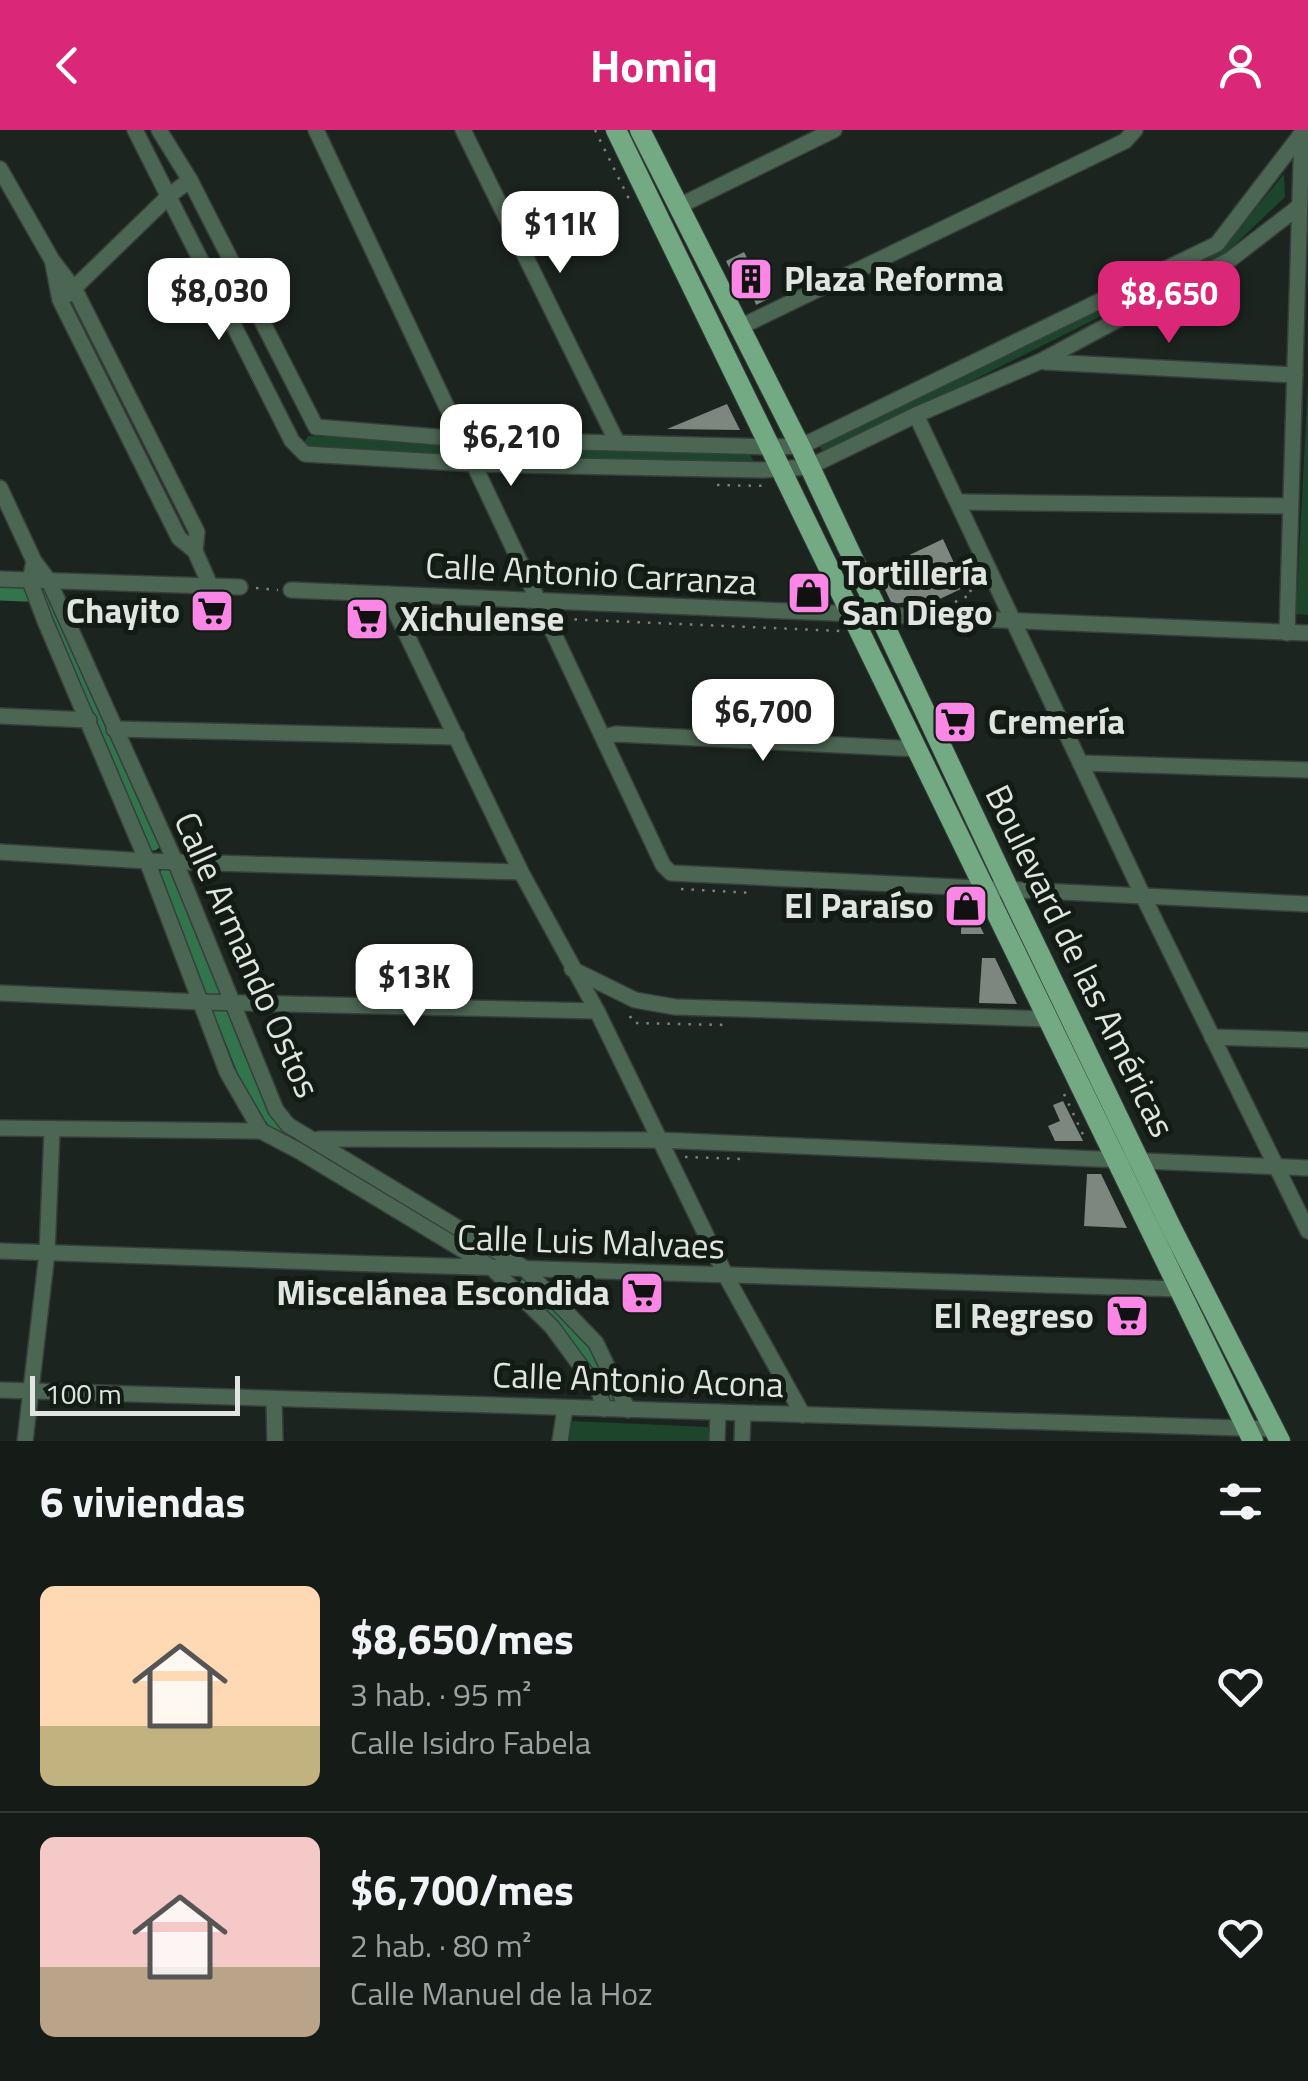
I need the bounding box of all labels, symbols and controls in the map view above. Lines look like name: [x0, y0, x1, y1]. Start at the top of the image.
text: Homiq: [590, 31, 718, 99]
icon: back: [40, 38, 95, 93]
icon: person: [1213, 38, 1268, 93]
pin: $11K: [501, 191, 619, 276]
text: $11K: [524, 199, 596, 247]
place label: Plaza Reforma: [784, 251, 1004, 305]
building icon: Plaza Reforma: [728, 256, 774, 302]
pin: $8,030: [138, 258, 300, 343]
pin: $8,650: [1088, 261, 1250, 346]
text: $8,030: [170, 266, 268, 314]
text: $8,650: [1120, 269, 1218, 317]
pin: $6,210: [430, 404, 592, 489]
text: $6,210: [462, 412, 560, 460]
street label: Calle Antonio Carranza: [424, 537, 758, 609]
place label: Tortillería San Diego: [842, 545, 993, 639]
shop icon: Tortillería San Diego: [786, 570, 832, 616]
place label: Chayito: [66, 583, 180, 637]
supermarket icon: Chayito: [189, 588, 235, 634]
place label: Xichulense: [400, 591, 564, 645]
supermarket icon: Xichulense: [344, 596, 390, 642]
pin: $6,700: [682, 679, 844, 764]
text: $6,700: [714, 687, 812, 735]
place label: Cremería: [988, 694, 1125, 748]
supermarket icon: Cremería: [932, 699, 978, 745]
street label: Boulevard de las Américas: [972, 775, 1190, 1146]
street label: Calle Armando Ostos: [161, 803, 335, 1106]
place label: El Paraíso: [784, 878, 934, 932]
shop icon: El Paraíso: [943, 883, 989, 929]
pin: $13K: [355, 944, 473, 1029]
text: $13K: [378, 952, 450, 1000]
street label: Calle Luis Malvaes: [456, 1209, 726, 1273]
place label: Miscelánea Escondida: [276, 1265, 610, 1319]
supermarket icon: Miscelánea Escondida: [619, 1270, 665, 1316]
place label: El Regreso: [933, 1288, 1094, 1342]
supermarket icon: El Regreso: [1104, 1293, 1150, 1339]
street label: Calle Antonio Acona: [491, 1347, 785, 1411]
scale bar: [30, 1371, 240, 1416]
text: 100 m: [45, 1372, 122, 1415]
text: 6 viviendas: [40, 1469, 245, 1533]
icon: filters: [1213, 1474, 1268, 1529]
text: $8,650/mes: [350, 1606, 574, 1670]
icon: home: [120, 1626, 240, 1746]
icon: heart: [1213, 1659, 1268, 1714]
text: 3 hab. · 95 m²: [350, 1670, 532, 1718]
text: Calle Isidro Fabela: [350, 1718, 591, 1766]
text: $6,700/mes: [350, 1857, 574, 1921]
icon: home: [120, 1877, 240, 1997]
icon: heart: [1213, 1910, 1268, 1965]
text: 2 hab. · 80 m²: [350, 1921, 532, 1969]
text: Calle Manuel de la Hoz: [350, 1969, 653, 2017]

